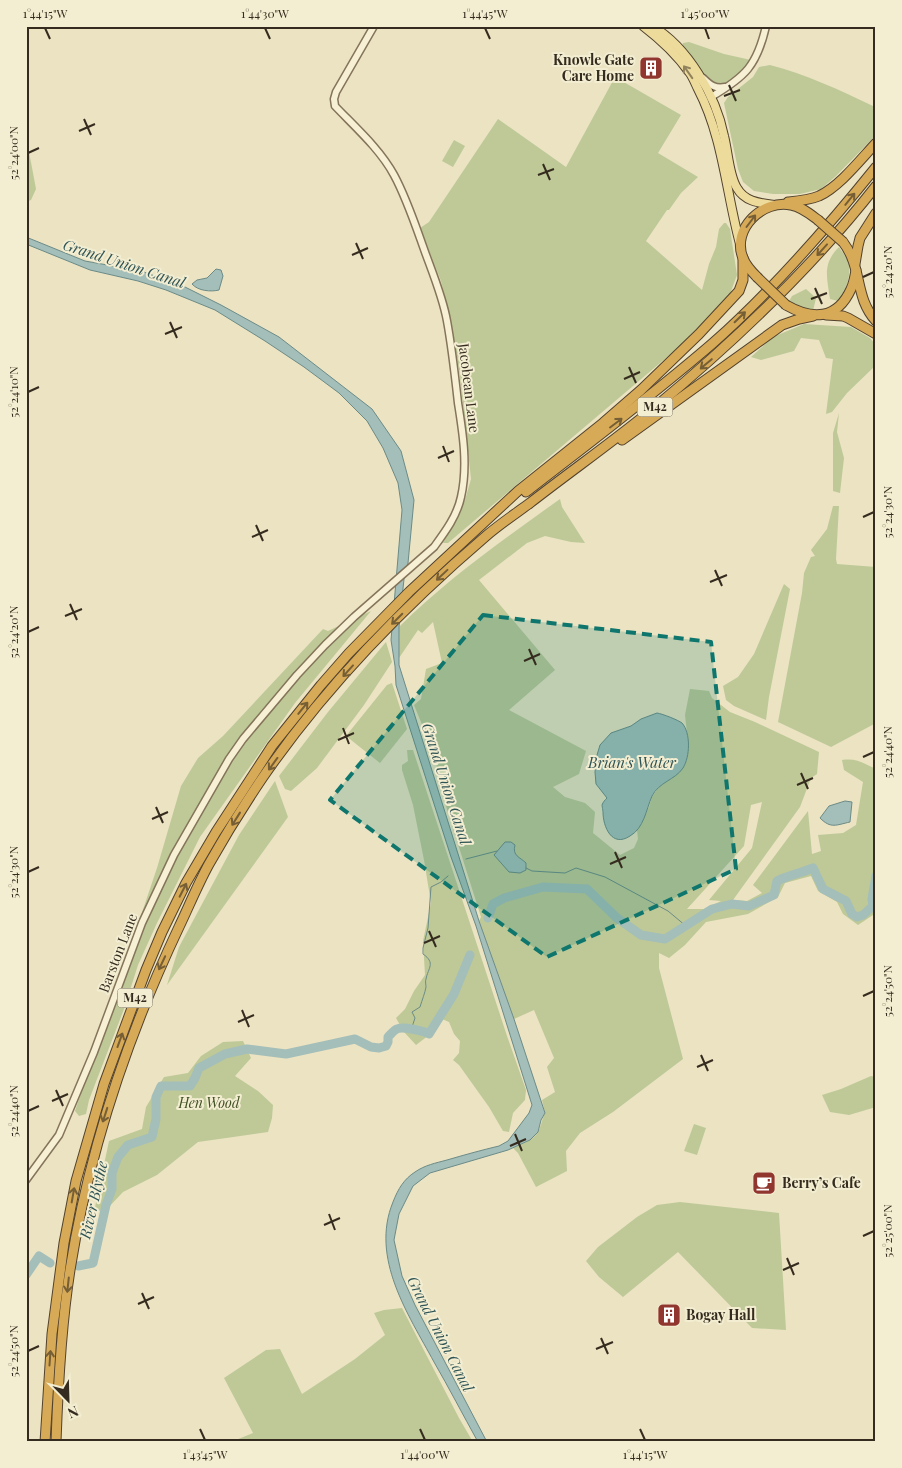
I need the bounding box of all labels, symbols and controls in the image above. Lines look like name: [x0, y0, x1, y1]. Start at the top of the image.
text: 1°44'15"W: [23, 5, 68, 21]
text: 1°44'30"W: [241, 5, 289, 21]
text: 1°44'45"W: [462, 5, 508, 21]
text: 1°45'00"W: [681, 5, 730, 21]
place label: Knowle Gate Care Home: [553, 50, 634, 85]
building icon: Knowle Gate Care Home: [638, 55, 664, 81]
one-way arrow: [683, 65, 693, 79]
text: 52°24'00"N: [5, 125, 21, 180]
one-way arrow: [845, 192, 856, 205]
one-way arrow: [745, 215, 756, 228]
water label: Grand Union Canal: [61, 234, 189, 292]
one-way arrow: [816, 244, 828, 257]
text: 52°24'20"N: [879, 245, 895, 298]
one-way arrow: [733, 312, 745, 324]
street label: Jacobean Lane: [454, 341, 484, 434]
one-way arrow: [699, 358, 712, 369]
text: 52°24'10"N: [5, 366, 21, 418]
road number: M42: [638, 398, 672, 417]
one-way arrow: [609, 418, 623, 428]
text: 52°24'30"N: [879, 485, 895, 538]
one-way arrow: [436, 569, 449, 581]
text: 52°24'20"N: [5, 605, 21, 658]
one-way arrow: [391, 613, 403, 625]
one-way arrow: [342, 664, 354, 677]
one-way arrow: [297, 702, 308, 715]
water label: Grand Union Canal: [418, 720, 476, 848]
text: 52°24'40"N: [879, 725, 895, 778]
water label: Brian's Water: [587, 752, 676, 772]
one-way arrow: [268, 757, 278, 771]
one-way arrow: [231, 812, 241, 826]
text: 52°24'30"N: [5, 845, 21, 898]
one-way arrow: [179, 883, 188, 898]
street label: Barston Lane: [94, 911, 141, 995]
one-way arrow: [156, 955, 166, 970]
text: 52°24'50"N: [879, 965, 895, 1017]
road number: M42: [118, 988, 152, 1008]
one-way arrow: [116, 1032, 125, 1048]
text: 52°24'40"N: [5, 1084, 21, 1137]
park label: Hen Wood: [177, 1093, 240, 1112]
one-way arrow: [100, 1107, 109, 1123]
water label: River Blythe: [74, 1158, 112, 1242]
cafe icon: Berry’s Cafe: [751, 1170, 777, 1196]
place label: Berry’s Cafe: [782, 1173, 861, 1192]
one-way arrow: [69, 1187, 79, 1203]
text: 52°25'00"N: [879, 1204, 895, 1258]
water label: Grand Union Canal: [403, 1272, 479, 1395]
one-way arrow: [63, 1276, 73, 1292]
building icon: Bogay Hall: [656, 1302, 682, 1328]
place label: Bogay Hall: [686, 1305, 756, 1324]
text: 52°24'50"N: [5, 1325, 21, 1377]
one-way arrow: [46, 1350, 55, 1366]
north arrow: [42, 1376, 92, 1426]
text: N: [65, 1402, 82, 1423]
text: 1°43'45"W: [183, 1446, 228, 1462]
text: 1°44'00"W: [400, 1446, 450, 1462]
text: 1°44'15"W: [623, 1446, 668, 1462]

